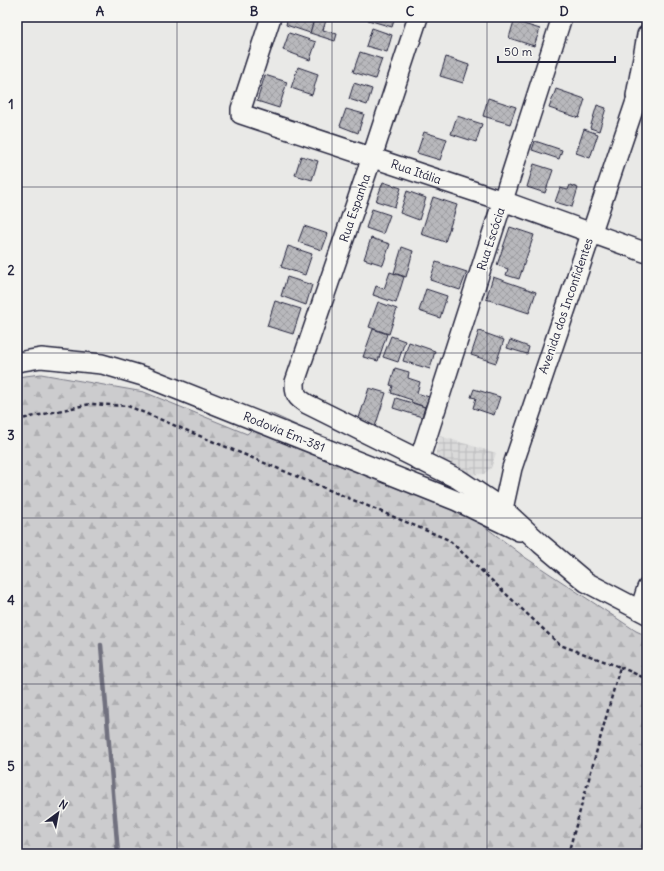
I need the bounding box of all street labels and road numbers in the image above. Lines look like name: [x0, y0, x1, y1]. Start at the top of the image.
street label: Rua Itália: [389, 156, 443, 187]
street label: Rua Espanha: [336, 172, 373, 244]
street label: Rua Escócia: [473, 205, 508, 272]
street label: Avenida dos Inconfidentes: [535, 236, 596, 376]
street label: Rodovia Em-381: [241, 408, 327, 455]

